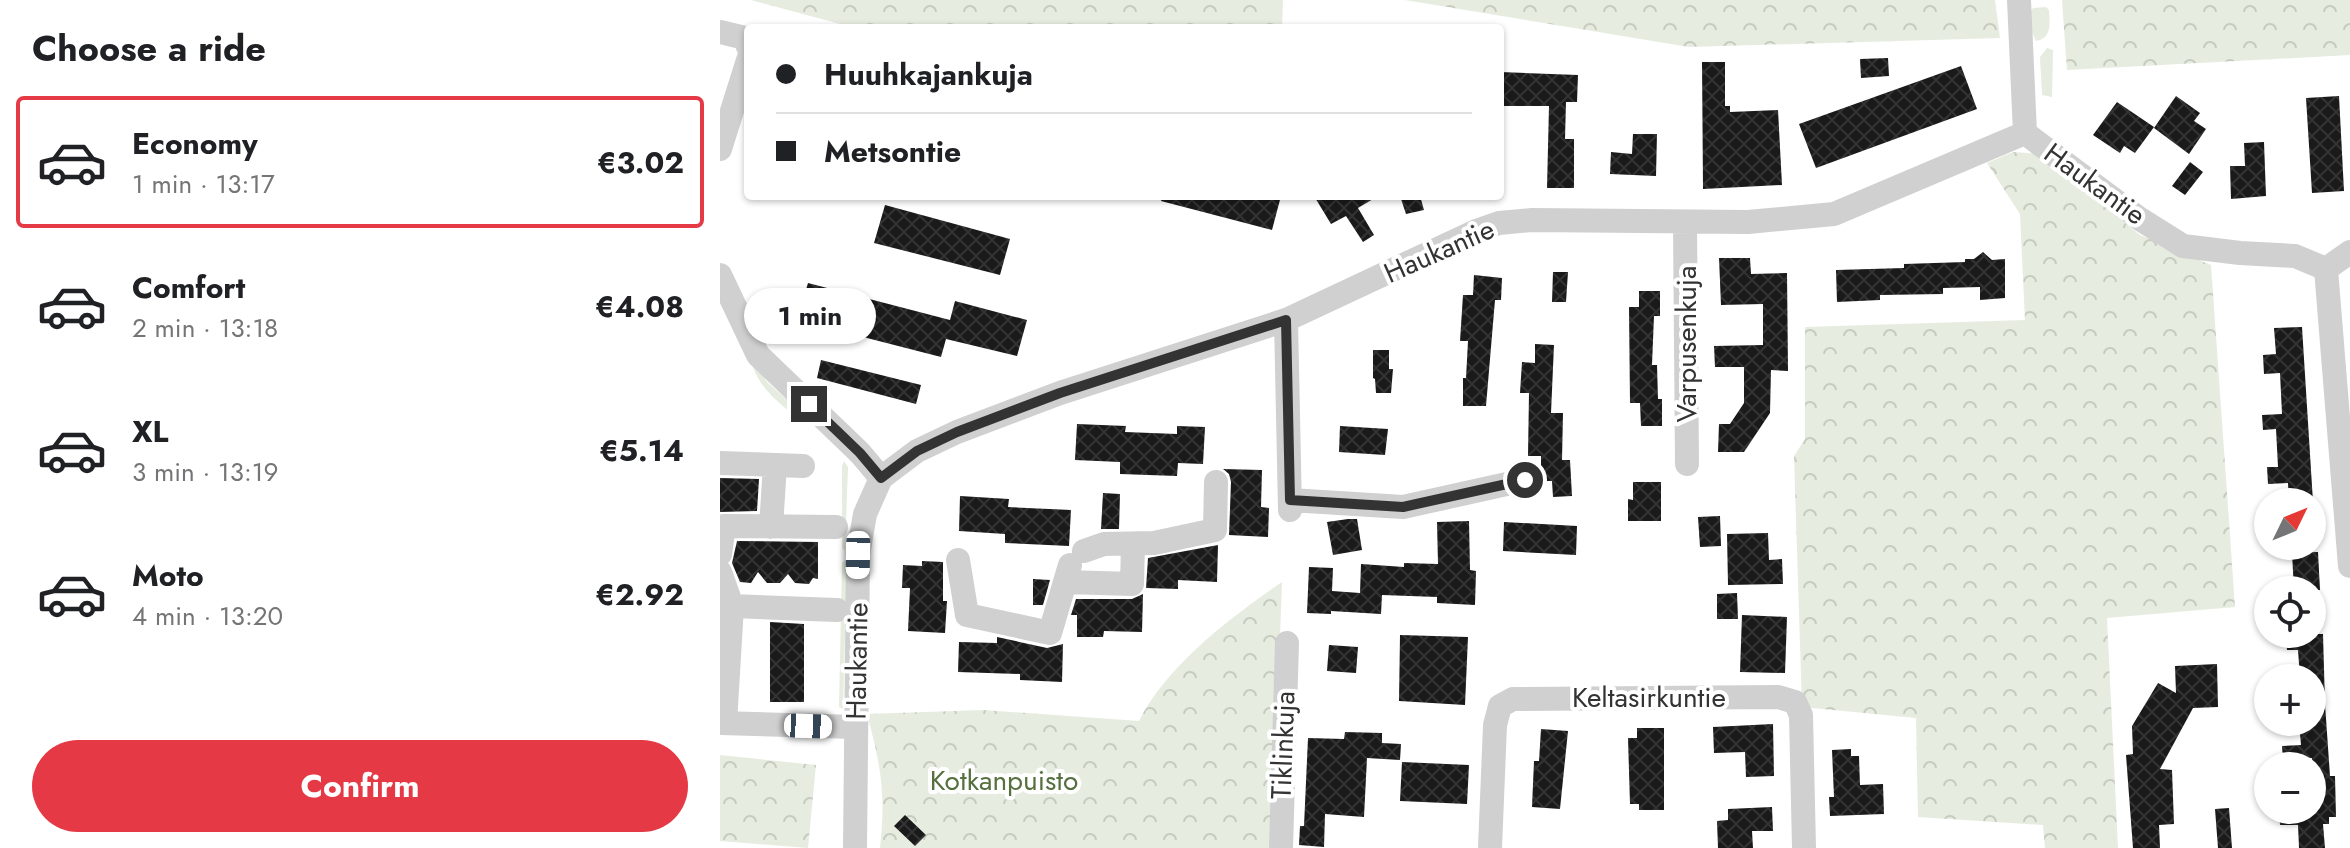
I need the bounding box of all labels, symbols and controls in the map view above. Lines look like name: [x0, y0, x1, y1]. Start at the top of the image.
text: Choose a ride: [32, 22, 266, 74]
text: Huuhkajankuja: [824, 53, 1033, 96]
text: Economy: [132, 122, 258, 165]
icon: car: [36, 126, 108, 198]
text: Metsontie: [824, 130, 961, 173]
street label: Haukantie: [2036, 133, 2154, 235]
text: €3.02: [597, 141, 684, 184]
text: 1 min · 13:17: [132, 165, 275, 203]
street label: Haukantie: [1377, 208, 1501, 294]
street label: Varpusenkuja: [1666, 265, 1707, 423]
text: Comfort: [132, 266, 245, 309]
icon: car: [36, 270, 108, 342]
text: €4.08: [595, 285, 684, 328]
callout: 1 min: [743, 288, 875, 344]
text: 1 min: [778, 297, 842, 335]
text: 2 min · 13:18: [132, 309, 278, 347]
route end: [791, 386, 827, 422]
text: XL: [132, 410, 168, 453]
icon: car: [36, 414, 108, 486]
text: €5.14: [599, 429, 684, 472]
text: 3 min · 13:19: [132, 453, 278, 491]
route start: [1507, 462, 1543, 498]
north arrow: [2254, 488, 2326, 560]
map controls: [2254, 488, 2326, 824]
car: [846, 531, 870, 579]
text: Moto: [132, 554, 204, 597]
icon: car: [36, 558, 108, 630]
text: €2.92: [595, 573, 684, 616]
button: locate: [2254, 576, 2326, 648]
text: 4 min · 13:20: [132, 597, 283, 635]
street label: Haukantie: [835, 602, 879, 720]
button: +: [2254, 664, 2326, 736]
street label: Keltasirkuntie: [1572, 677, 1726, 718]
street label: Tiklinkuja: [1261, 690, 1305, 800]
car: [784, 713, 832, 739]
button: Confirm: [32, 740, 688, 832]
button: −: [2254, 752, 2326, 824]
park label: Kotkanpuisto: [930, 760, 1078, 801]

